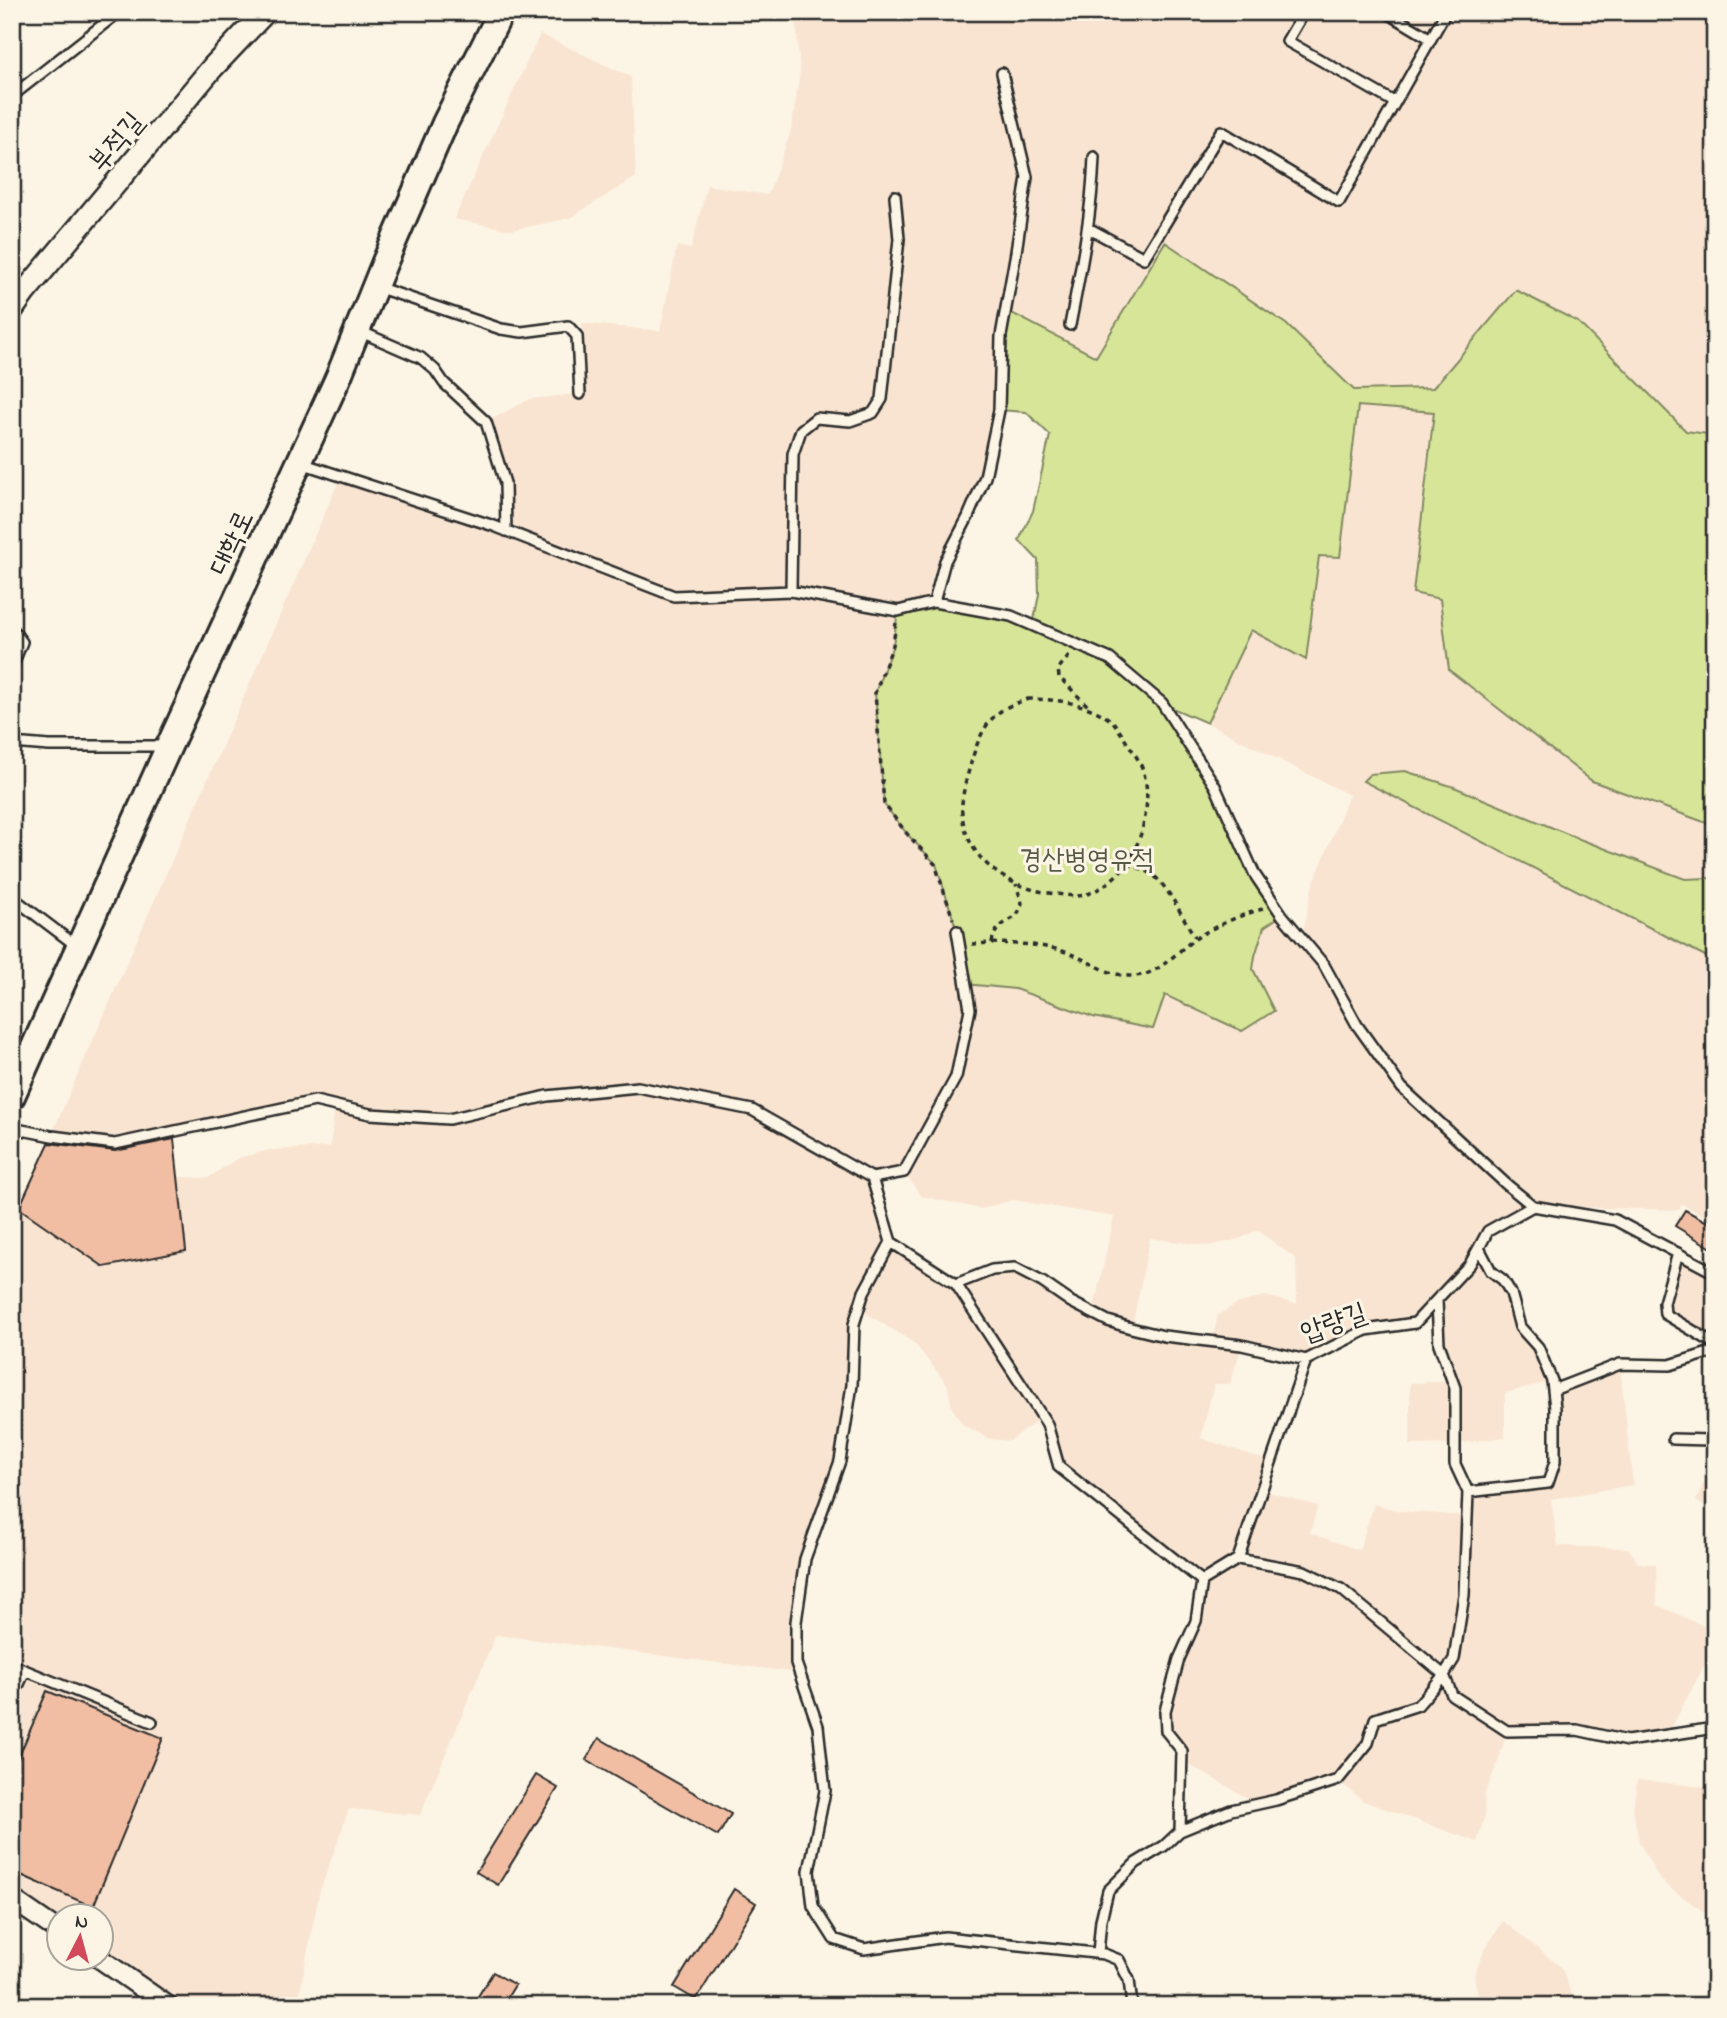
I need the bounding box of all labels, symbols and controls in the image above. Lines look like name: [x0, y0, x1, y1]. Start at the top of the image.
street label: 부적길: [80, 104, 155, 182]
street label: 대학로: [200, 504, 266, 583]
park label: 경산병영유적: [1019, 841, 1155, 882]
street label: 압량길: [1296, 1294, 1373, 1355]
north arrow: [46, 1902, 116, 1972]
text: N: [74, 1908, 89, 1937]

